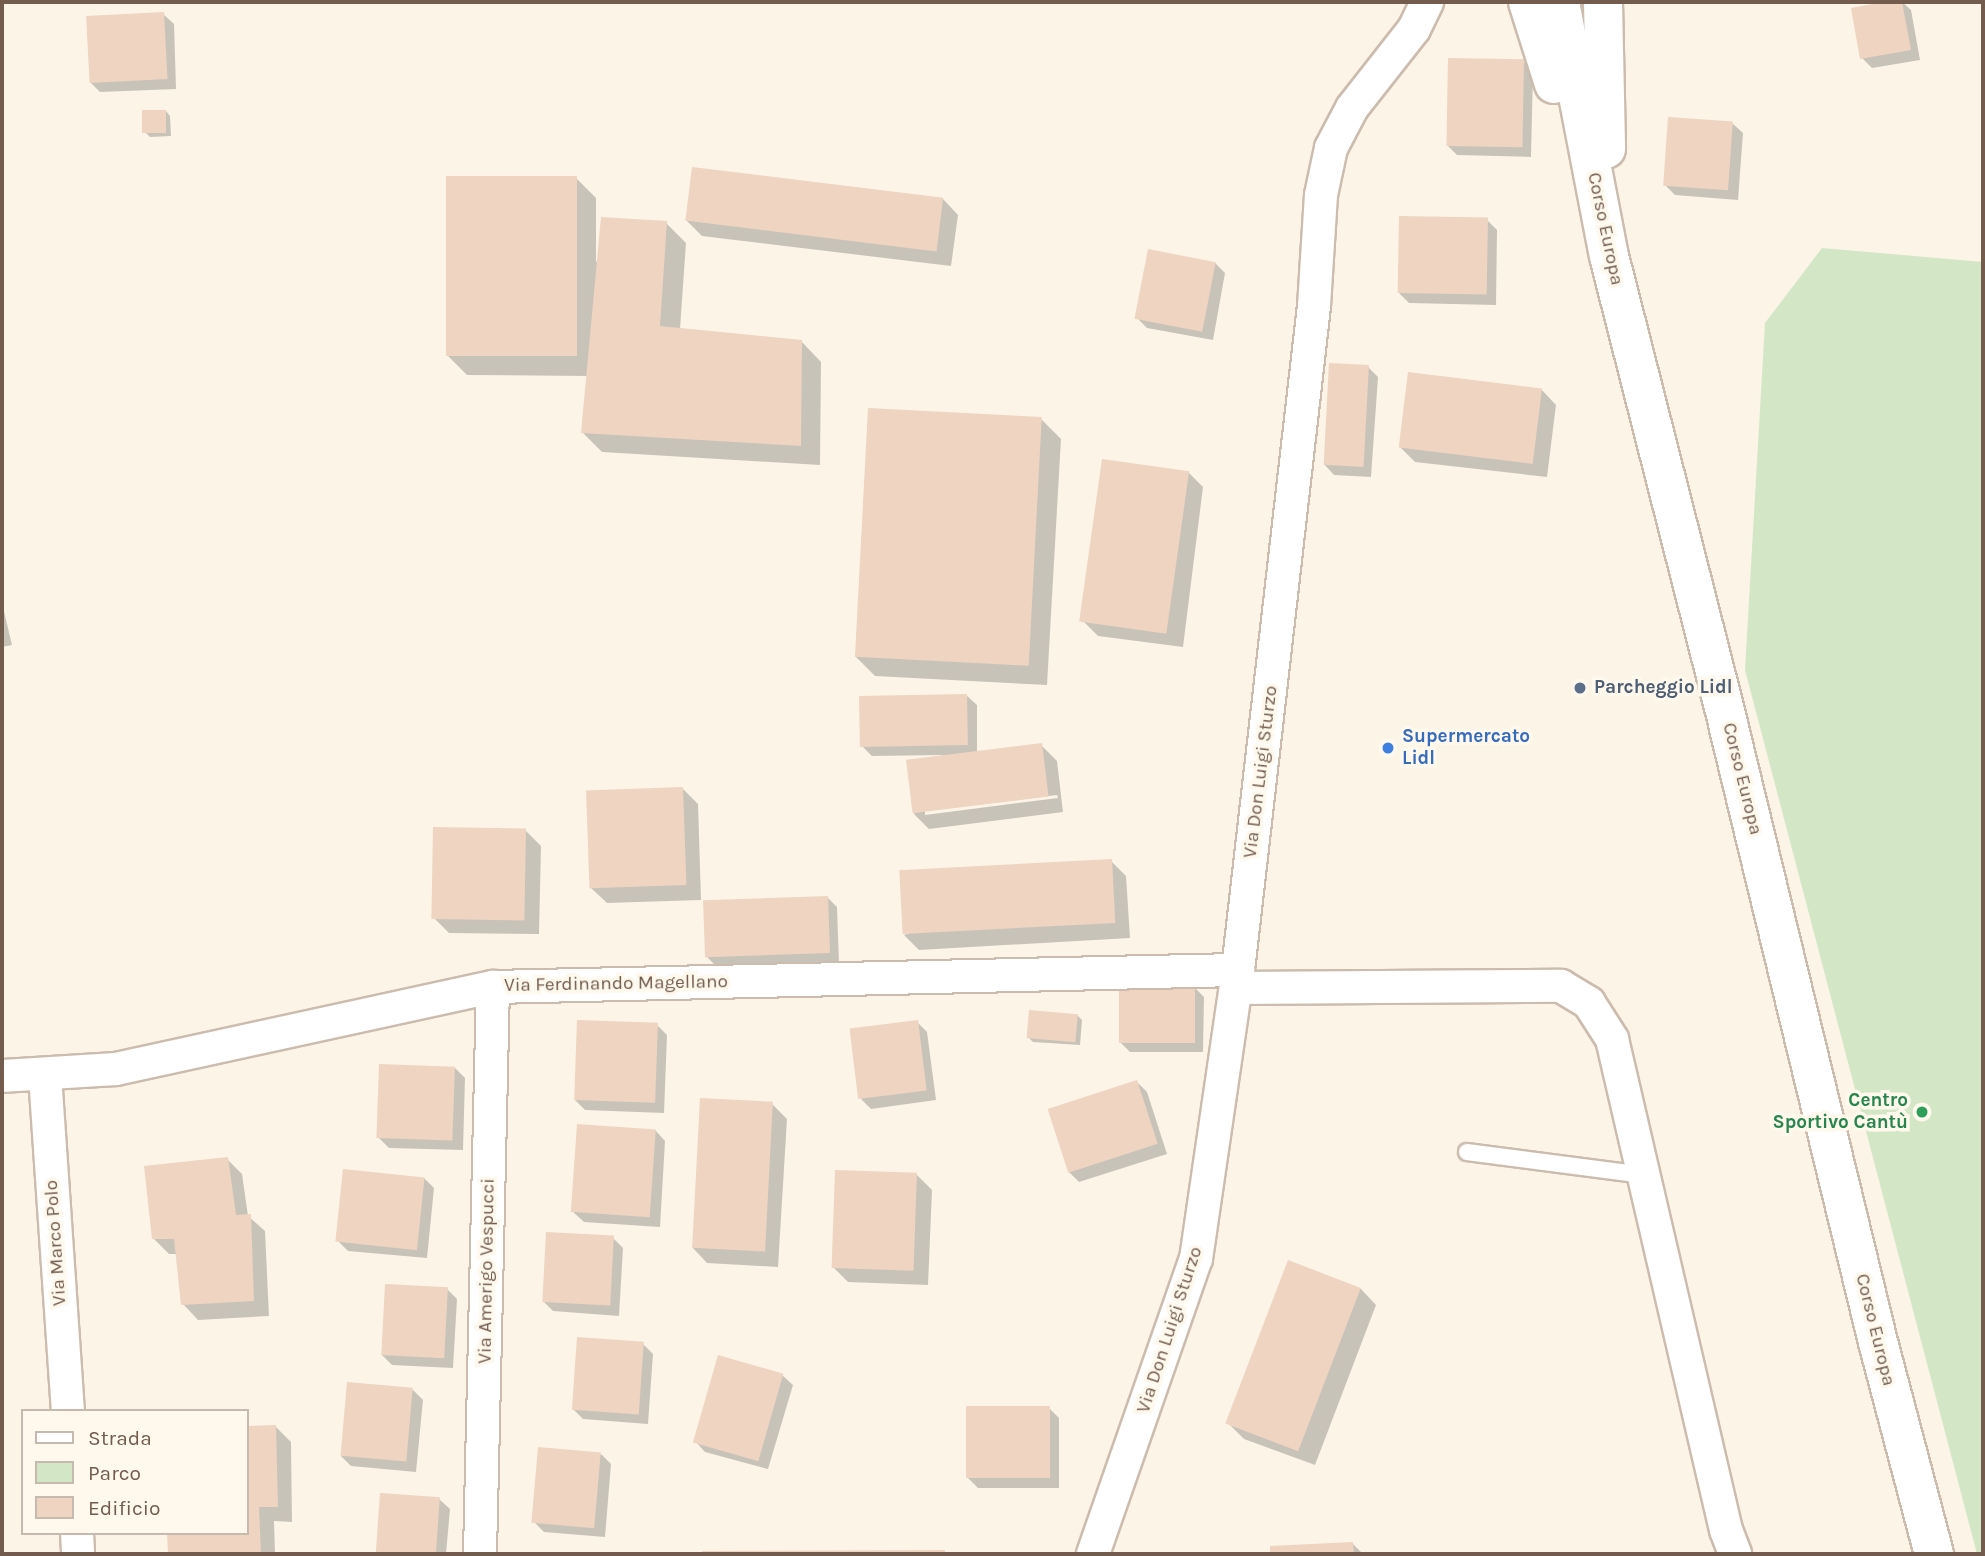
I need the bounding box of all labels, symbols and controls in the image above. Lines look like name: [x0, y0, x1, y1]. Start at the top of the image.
street label: Corso Europa: [1582, 170, 1628, 288]
place label: Parcheggio Lidl: [1594, 677, 1733, 699]
marker: Parcheggio Lidl: [1572, 680, 1588, 696]
street label: Via Don Luigi Sturzo: [1239, 684, 1283, 860]
street label: Corso Europa: [1717, 721, 1767, 837]
place label: Supermercato Lidl: [1402, 726, 1530, 770]
marker: Supermercato Lidl: [1380, 740, 1396, 756]
street label: Via Ferdinando Magellano: [504, 971, 728, 997]
place label: Centro Sportivo Cantù: [1773, 1090, 1908, 1134]
marker: Centro Sportivo Cantù: [1914, 1104, 1930, 1120]
street label: Via Amerigo Vespucci: [474, 1178, 500, 1364]
street label: Via Marco Polo: [40, 1179, 72, 1307]
street label: Via Don Luigi Sturzo: [1132, 1244, 1208, 1416]
street label: Corso Europa: [1850, 1272, 1900, 1388]
legend: [21, 1409, 248, 1535]
text: Strada: [88, 1426, 152, 1450]
text: Parco: [88, 1461, 141, 1485]
text: Edificio: [88, 1496, 161, 1520]

